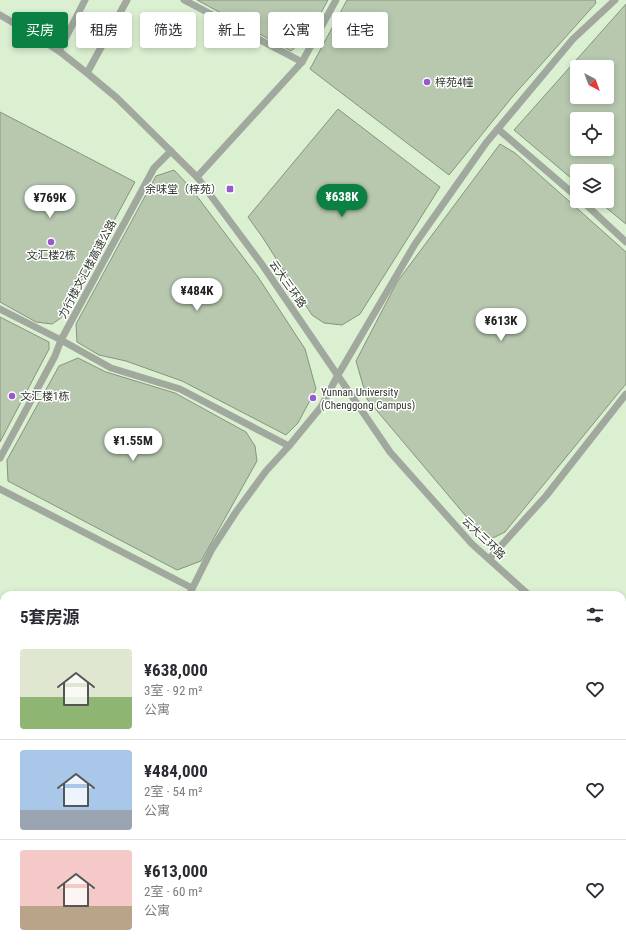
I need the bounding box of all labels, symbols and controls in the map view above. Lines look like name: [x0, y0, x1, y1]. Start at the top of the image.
chip: 买房: [12, 12, 68, 48]
chip: 租房: [76, 12, 132, 48]
chip: 筛选: [140, 12, 196, 48]
chip: 新上: [204, 12, 260, 48]
chip: 公寓: [268, 12, 324, 48]
chip: 住宅: [332, 12, 388, 48]
north arrow: [570, 60, 614, 104]
map controls: [570, 60, 614, 208]
place label: 梓苑4幢: [435, 76, 473, 89]
marker: 梓苑4幢: [422, 77, 432, 87]
button: locate: [570, 112, 614, 156]
button: layers: [570, 164, 614, 208]
place label: 余味堂（梓苑）: [145, 183, 222, 196]
marker: 余味堂（梓苑）: [225, 184, 235, 194]
pin: ¥638K: [314, 184, 370, 218]
pin: ¥769K: [22, 185, 78, 219]
text: ¥638K: [325, 189, 359, 204]
text: ¥769K: [33, 190, 67, 205]
street label: 力行楼文汇楼高速公路: [56, 218, 119, 321]
marker: 文汇楼2栋: [46, 237, 56, 247]
place label: 文汇楼2栋: [26, 249, 76, 262]
street label: 云大三环路: [266, 258, 309, 311]
pin: ¥484K: [169, 278, 225, 312]
text: ¥484K: [180, 283, 214, 298]
pin: ¥613K: [473, 308, 529, 342]
text: ¥613K: [484, 313, 518, 328]
place label: Yunnan University (Chenggong Campus): [321, 386, 415, 412]
place label: 文汇楼1栋: [20, 390, 69, 403]
marker: 文汇楼1栋: [7, 391, 17, 401]
marker: Yunnan University (Chenggong Campus): [308, 393, 318, 403]
pin: ¥1.55M: [100, 428, 166, 462]
text: ¥1.55M: [113, 433, 153, 448]
street label: 云大三环路: [459, 515, 508, 562]
icon: filters: [584, 604, 606, 626]
text: 5套房源: [20, 607, 80, 627]
text: ¥638,000: [144, 660, 208, 680]
icon: home: [52, 665, 100, 713]
icon: heart: [584, 678, 606, 700]
text: 3室 · 92 m²: [144, 683, 202, 698]
text: 公寓: [144, 702, 170, 717]
text: ¥484,000: [144, 761, 208, 781]
icon: home: [52, 766, 100, 814]
icon: heart: [584, 779, 606, 801]
text: 2室 · 54 m²: [144, 784, 202, 799]
text: 公寓: [144, 803, 170, 818]
text: ¥613,000: [144, 861, 208, 881]
icon: home: [52, 866, 100, 914]
icon: heart: [584, 879, 606, 901]
text: 2室 · 60 m²: [144, 884, 202, 899]
text: 公寓: [144, 903, 170, 918]

